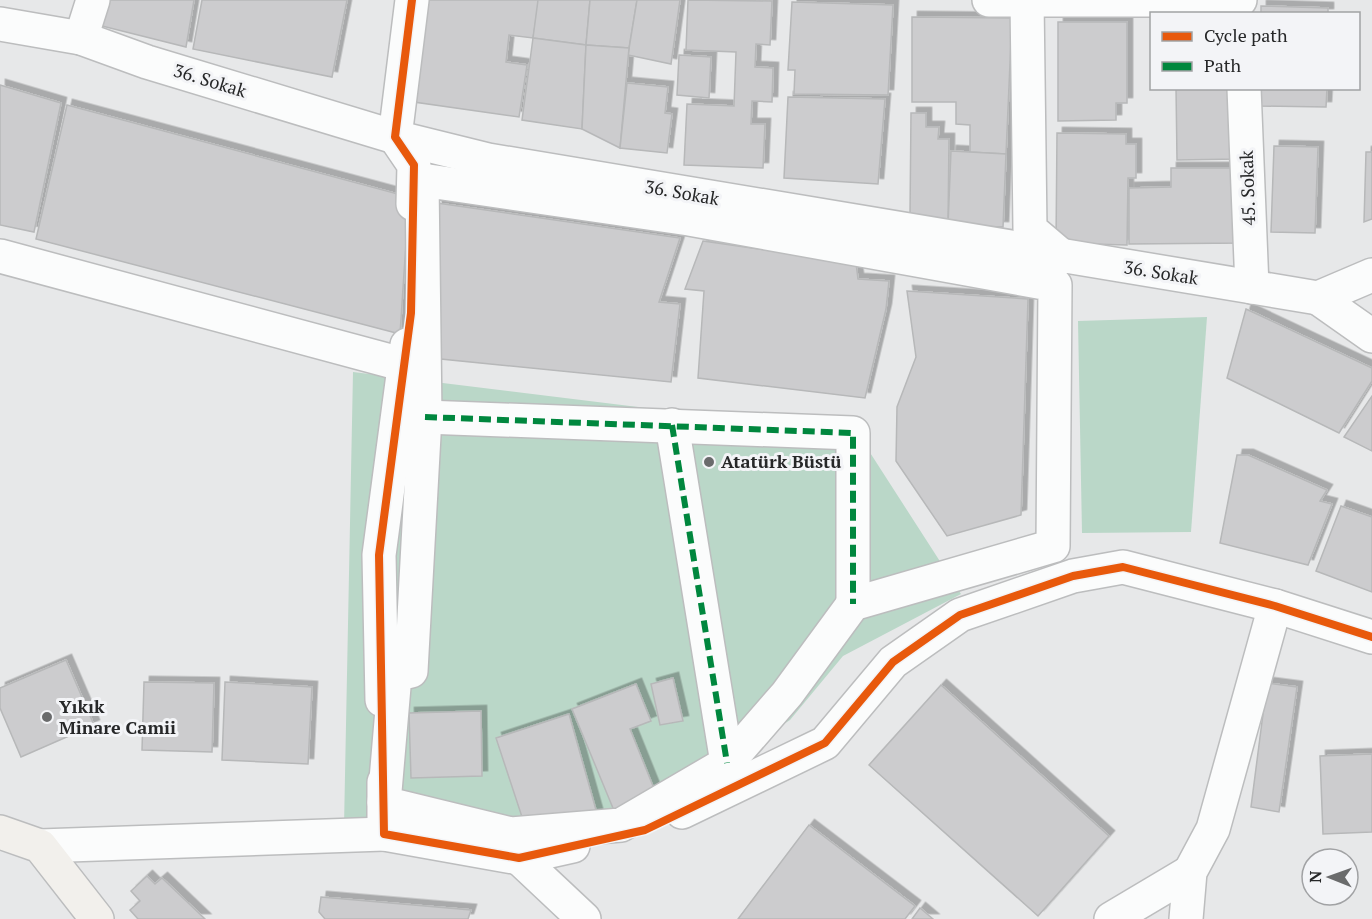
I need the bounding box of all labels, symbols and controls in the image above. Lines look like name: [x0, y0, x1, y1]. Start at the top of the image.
legend: [1150, 12, 1360, 90]
text: Cycle path: [1204, 23, 1288, 47]
text: Path: [1204, 53, 1241, 77]
street label: 36. Sokak: [171, 58, 250, 103]
street label: 45. Sokak: [1234, 149, 1260, 226]
street label: 36. Sokak: [643, 174, 722, 210]
street label: 36. Sokak: [1122, 254, 1201, 290]
place label: Atatürk Büstü: [721, 449, 841, 473]
marker: Atatürk Büstü: [702, 455, 716, 469]
place label: Yıkık Minare Camii: [59, 694, 176, 739]
marker: Yıkık Minare Camii: [40, 710, 54, 724]
north arrow: [1300, 847, 1360, 907]
text: N: [1304, 870, 1326, 883]

